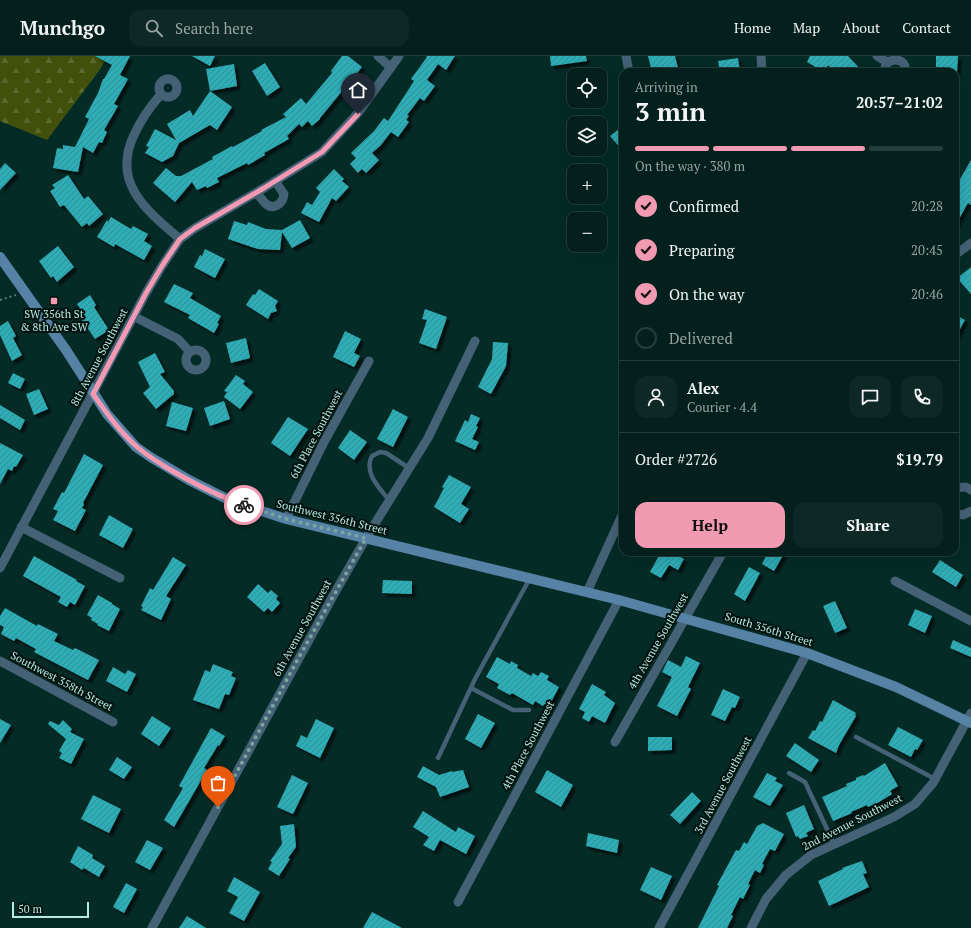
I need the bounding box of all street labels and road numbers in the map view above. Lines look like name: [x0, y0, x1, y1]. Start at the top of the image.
street label: 8th Avenue Southwest: [67, 306, 131, 408]
street label: 6th Place Southwest: [287, 387, 345, 481]
street label: Southwest 356th Street: [275, 496, 389, 538]
street label: 6th Avenue Southwest: [270, 577, 334, 679]
street label: 4th Avenue Southwest: [625, 590, 691, 692]
street label: South 356th Street: [723, 609, 815, 649]
street label: Southwest 358th Street: [8, 648, 116, 714]
street label: 4th Place Southwest: [499, 698, 557, 792]
street label: 3rd Avenue Southwest: [691, 734, 755, 836]
street label: 2nd Avenue Southwest: [799, 791, 905, 853]

